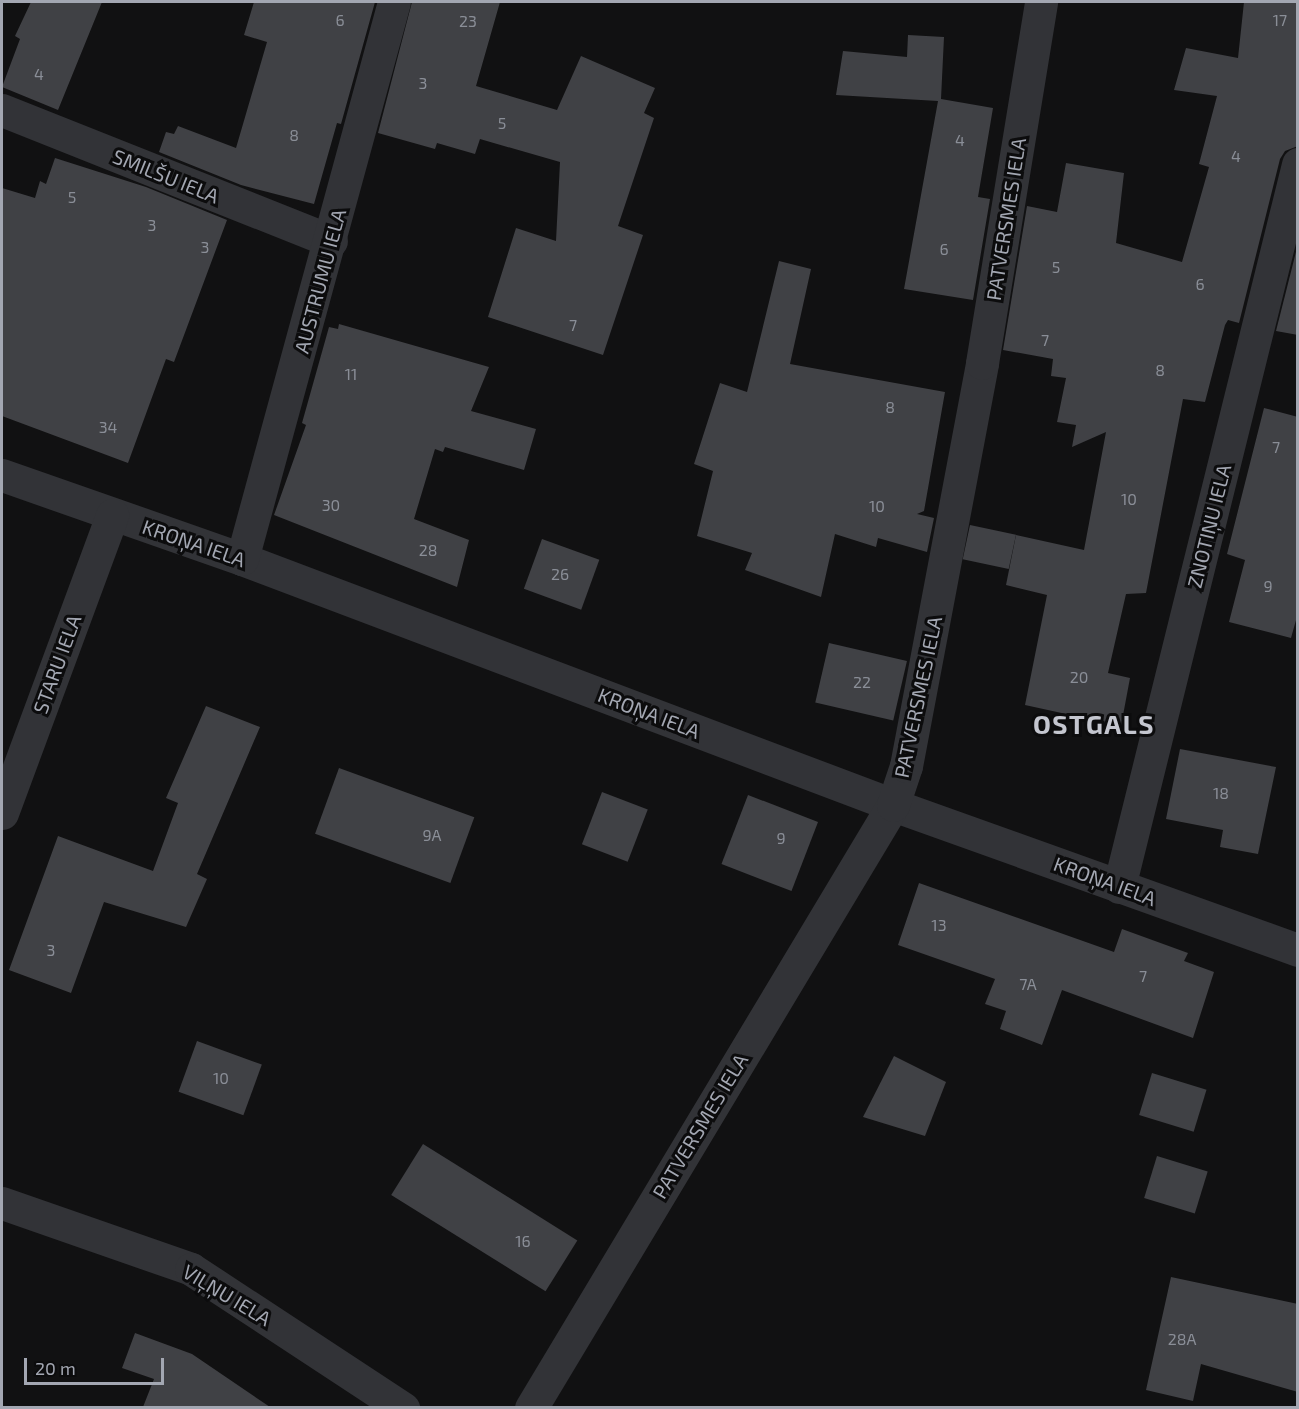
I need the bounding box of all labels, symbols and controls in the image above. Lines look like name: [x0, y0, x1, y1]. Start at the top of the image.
house number: 6: [335, 10, 345, 30]
house number: 17: [1273, 10, 1287, 30]
house number: 23: [459, 11, 477, 31]
house number: 4: [34, 64, 44, 84]
house number: 3: [419, 73, 427, 93]
house number: 5: [498, 113, 506, 133]
house number: 8: [289, 125, 299, 145]
house number: 4: [955, 130, 965, 150]
street label: PATVERSMES IELA: [981, 136, 1031, 302]
street label: SMILŠU IELA: [109, 144, 223, 208]
house number: 4: [1231, 146, 1241, 166]
house number: 5: [68, 187, 76, 207]
street label: AUSTRUMU IELA: [289, 206, 351, 356]
house number: 3: [148, 215, 156, 235]
house number: 3: [201, 237, 209, 257]
house number: 6: [939, 239, 949, 259]
house number: 5: [1052, 257, 1060, 277]
house number: 6: [1195, 274, 1205, 294]
house number: 7: [569, 315, 577, 335]
house number: 7: [1041, 330, 1049, 350]
house number: 8: [1155, 360, 1165, 380]
house number: 11: [345, 364, 357, 384]
house number: 8: [885, 397, 895, 417]
house number: 34: [99, 417, 117, 437]
house number: 7: [1272, 437, 1280, 457]
street label: ZNOTIŅU IELA: [1182, 462, 1236, 590]
house number: 10: [1121, 489, 1137, 509]
house number: 30: [322, 495, 340, 515]
house number: 10: [869, 496, 885, 516]
street label: KROŅA IELA: [139, 514, 249, 572]
house number: 28: [419, 540, 437, 560]
house number: 26: [551, 564, 569, 584]
house number: 9: [1263, 576, 1273, 596]
street label: STARU IELA: [28, 611, 86, 717]
street label: PATVERSMES IELA: [889, 614, 947, 780]
house number: 20: [1070, 667, 1088, 687]
house number: 22: [853, 672, 871, 692]
street label: KROŅA IELA: [594, 682, 704, 744]
district label: OSTGALS: [1033, 708, 1155, 740]
house number: 18: [1213, 783, 1229, 803]
house number: 9A: [422, 825, 442, 845]
house number: 9: [776, 828, 786, 848]
street label: KROŅA IELA: [1050, 851, 1160, 911]
house number: 13: [931, 915, 947, 935]
house number: 3: [47, 940, 55, 960]
house number: 7: [1139, 966, 1147, 986]
house number: 7A: [1019, 974, 1037, 994]
street label: PATVERSMES IELA: [647, 1049, 753, 1203]
house number: 10: [213, 1068, 229, 1088]
house number: 16: [515, 1231, 531, 1251]
street label: VIĻŅU IELA: [179, 1259, 275, 1331]
house number: 28A: [1168, 1329, 1196, 1349]
scale bar: [27, 1346, 166, 1384]
text: 20 m: [35, 1357, 76, 1379]

